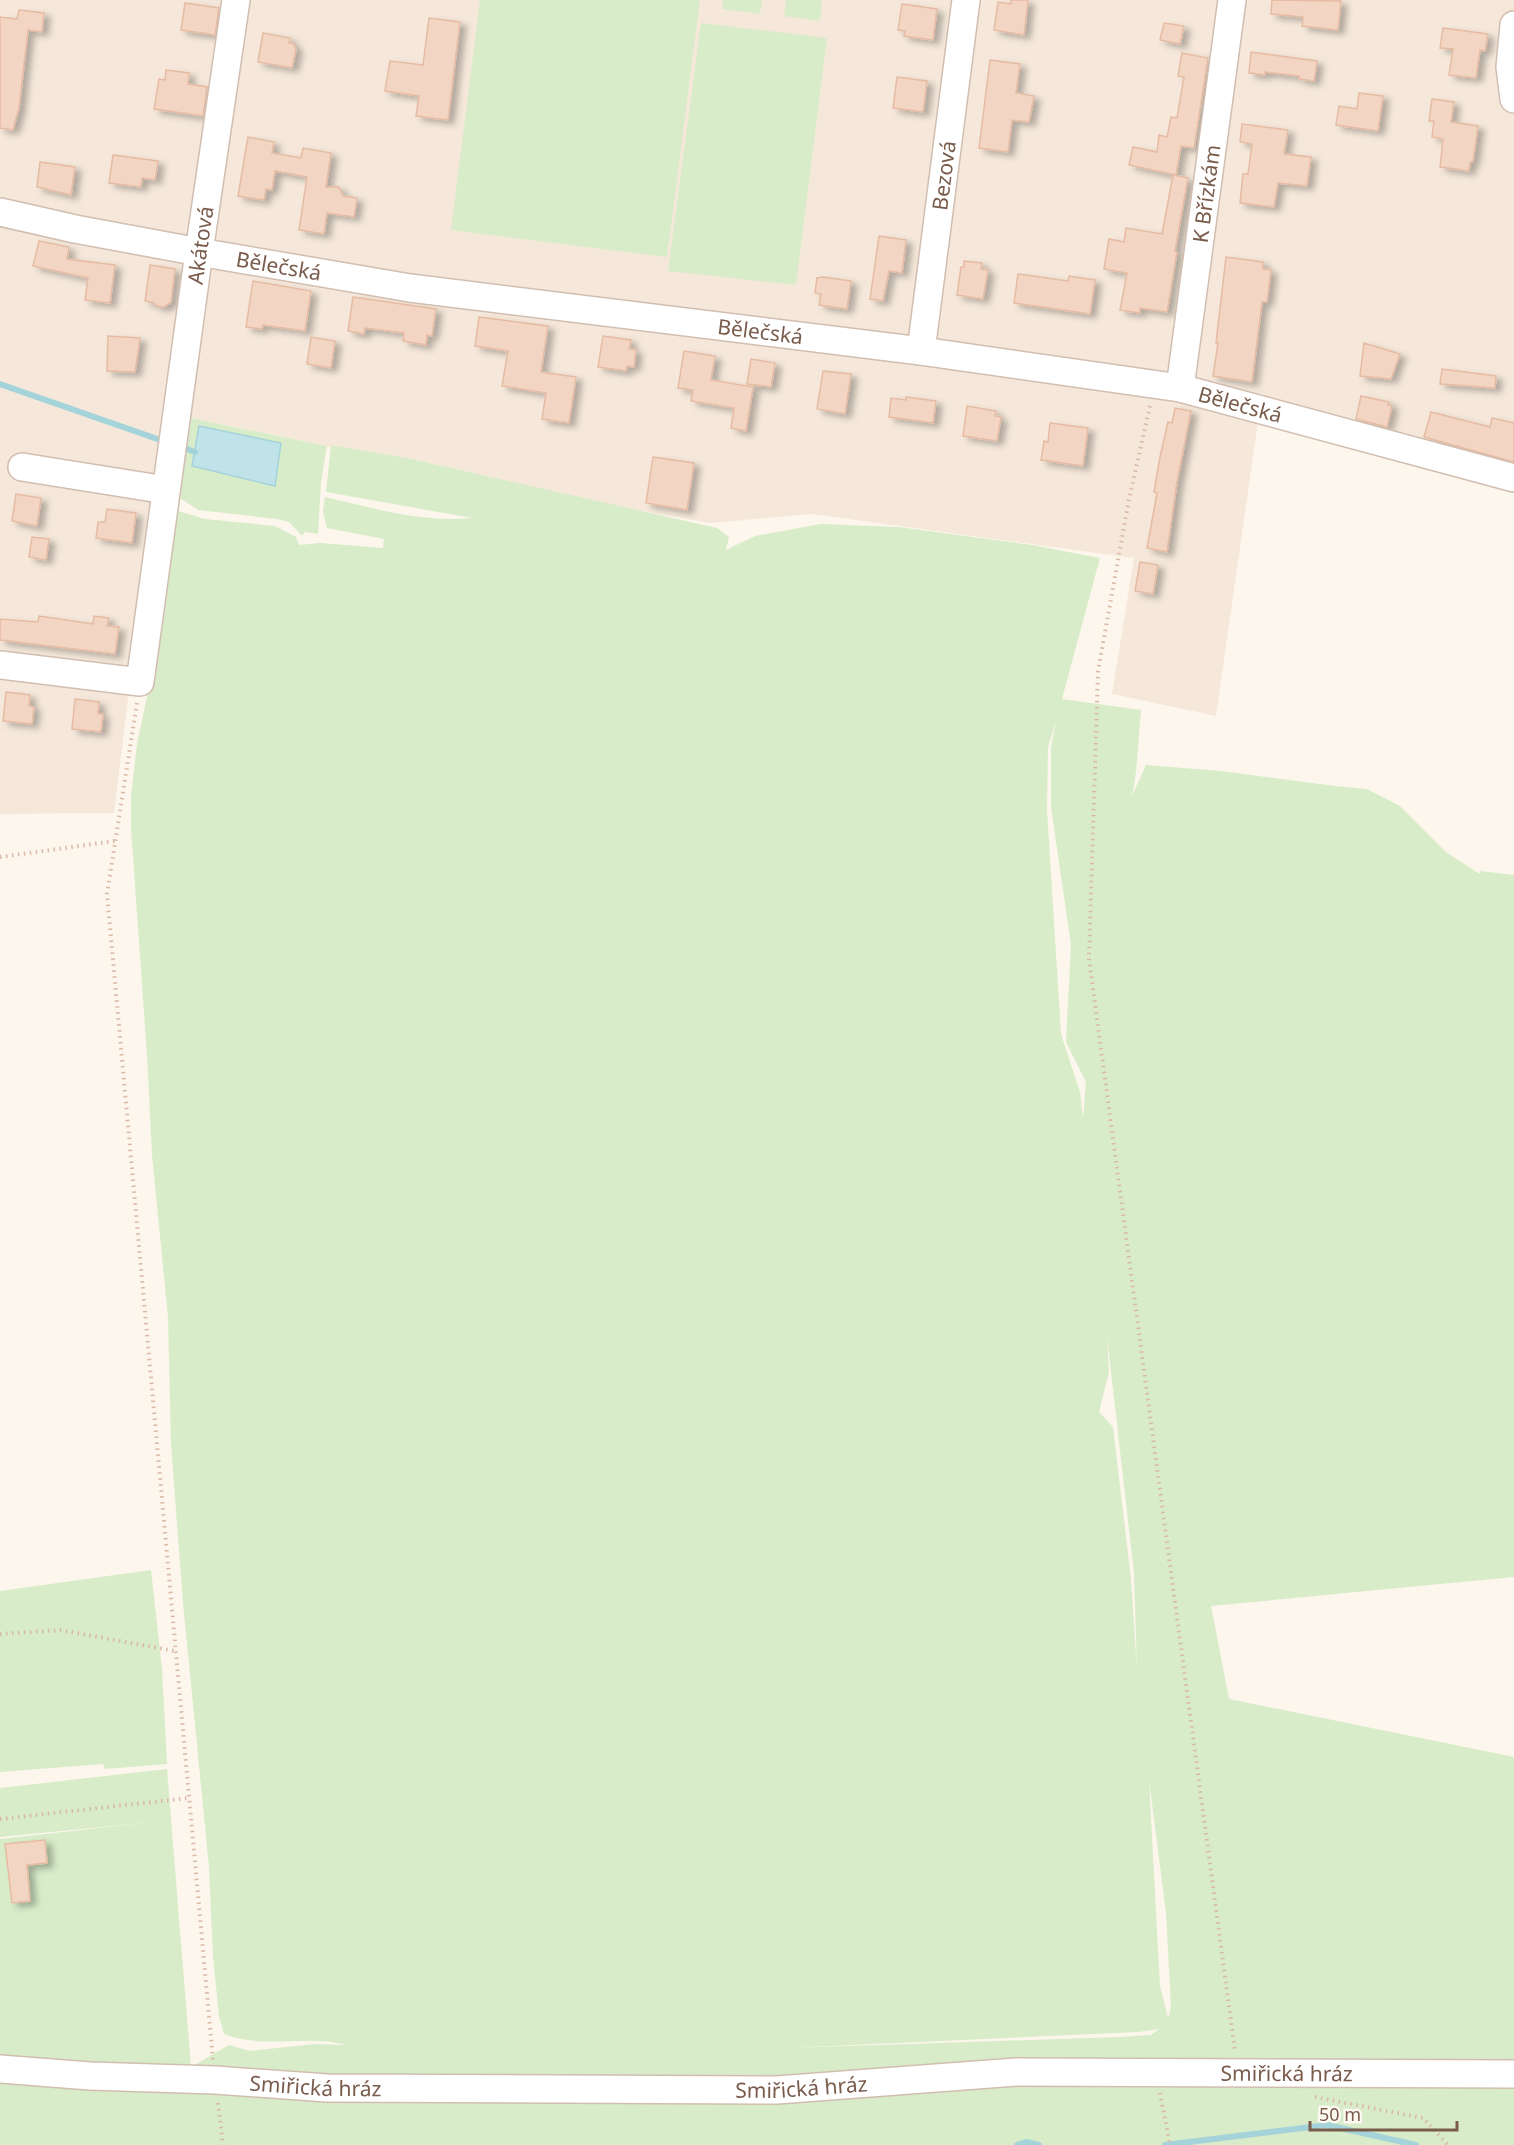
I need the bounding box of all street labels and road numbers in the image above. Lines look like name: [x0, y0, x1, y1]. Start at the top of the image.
street label: Bezová: [925, 139, 962, 212]
street label: K Břízkám: [1186, 143, 1226, 245]
street label: Akátová: [181, 204, 220, 286]
street label: Bělečská: [234, 245, 324, 287]
street label: Bělečská: [716, 312, 805, 350]
street label: Bělečská: [1195, 380, 1285, 429]
street label: Smiřická hráz: [1221, 2059, 1353, 2087]
street label: Smiřická hráz: [248, 2068, 382, 2102]
street label: Smiřická hráz: [735, 2069, 868, 2104]

